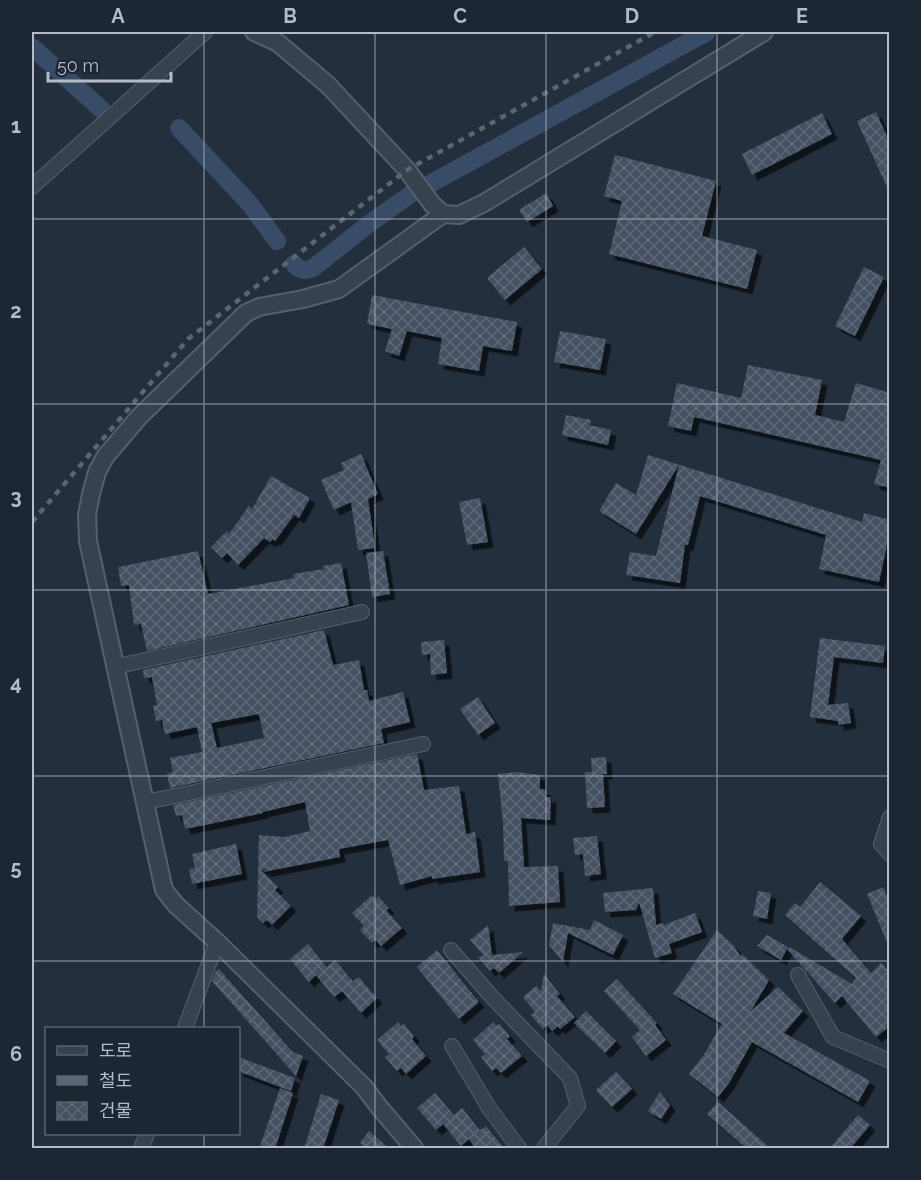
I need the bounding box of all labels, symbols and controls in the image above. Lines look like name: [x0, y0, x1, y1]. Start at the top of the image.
text: A: [111, 4, 125, 28]
text: B: [283, 4, 297, 28]
text: C: [453, 4, 467, 28]
text: D: [625, 4, 639, 28]
text: E: [796, 4, 808, 28]
scale bar: [48, 45, 171, 83]
text: 50 m: [57, 55, 99, 76]
text: 1: [11, 114, 21, 138]
text: 2: [10, 299, 22, 323]
text: 3: [10, 485, 22, 509]
text: 4: [10, 671, 22, 695]
text: 5: [10, 856, 22, 880]
legend: [45, 1027, 240, 1135]
text: 도로: [99, 1040, 132, 1061]
text: 6: [10, 1042, 22, 1066]
text: 철도: [99, 1070, 132, 1091]
text: 건물: [99, 1100, 132, 1121]

